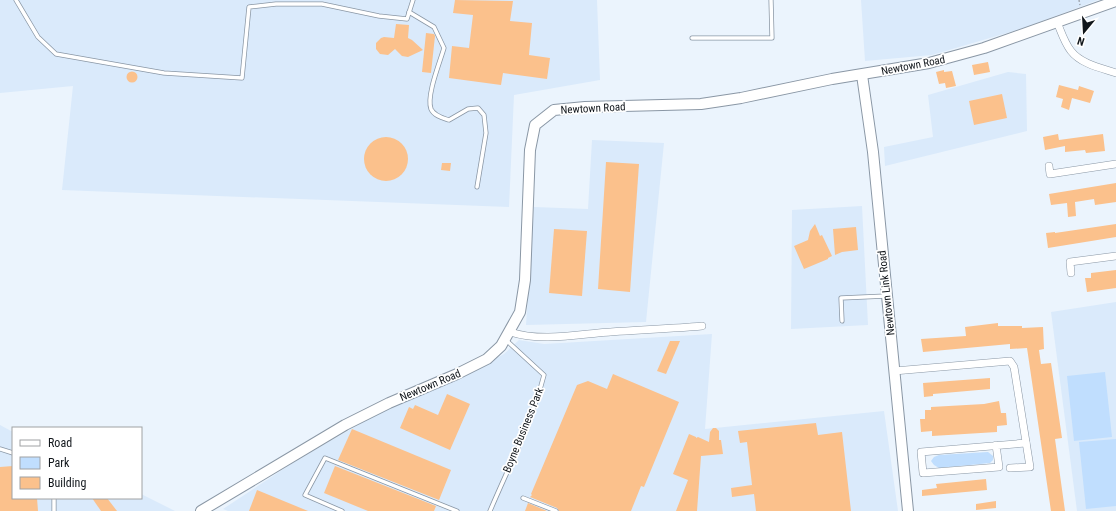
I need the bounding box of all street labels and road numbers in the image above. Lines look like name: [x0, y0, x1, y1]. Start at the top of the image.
street label: Newtown Road: [880, 53, 946, 78]
street label: Newtown Road: [560, 100, 626, 117]
street label: Newtown Link Road: [876, 250, 897, 336]
street label: Newtown Road: [398, 367, 463, 404]
street label: Boyne Business Park: [500, 386, 546, 475]

